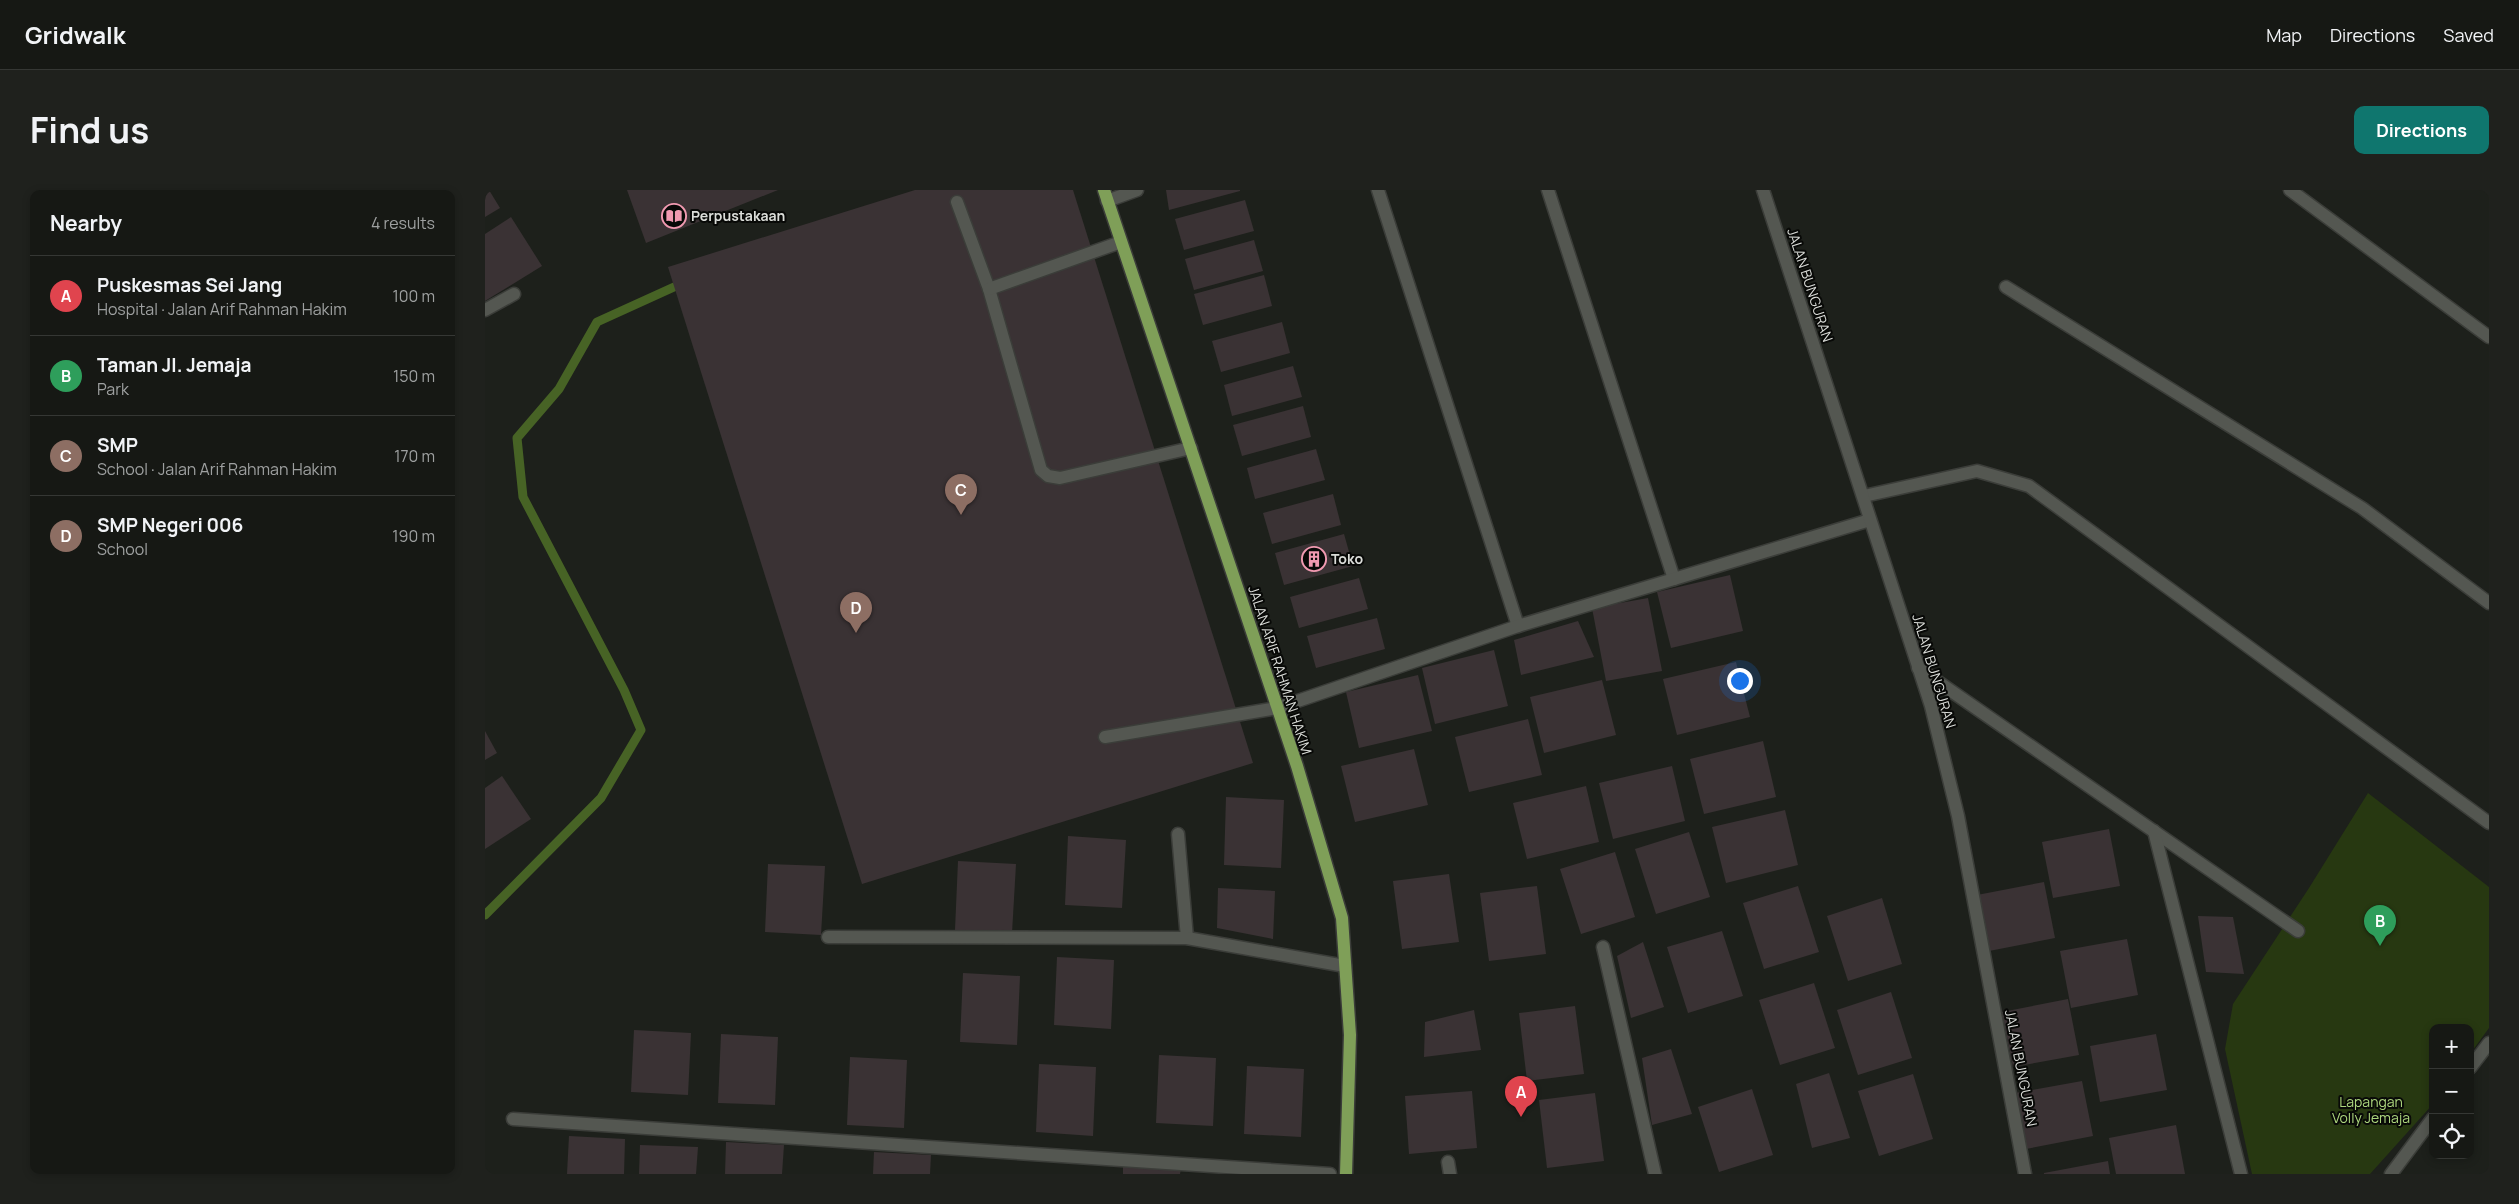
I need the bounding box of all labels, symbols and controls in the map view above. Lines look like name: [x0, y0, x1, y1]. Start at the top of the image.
text: Gridwalk: [25, 18, 126, 51]
text: Map: [2266, 23, 2302, 47]
text: Directions: [2330, 23, 2415, 47]
text: Saved: [2443, 23, 2494, 47]
text: Find us: [30, 106, 149, 154]
button: Directions: [2354, 106, 2489, 154]
library icon: Perpustakaan: [661, 203, 687, 229]
place label: Perpustakaan: [691, 206, 785, 225]
text: Nearby: [50, 209, 122, 237]
text: 4 results: [371, 212, 435, 234]
street label: JALAN BUNGURAN: [1783, 226, 1838, 344]
text: Puskesmas Sei Jang: [97, 272, 282, 298]
text: A: [61, 285, 71, 307]
text: 100 m: [392, 285, 435, 307]
text: Hospital · Jalan Arif Rahman Hakim: [97, 298, 347, 320]
text: Taman Jl. Jemaja: [97, 352, 251, 378]
text: B: [61, 365, 71, 387]
text: 150 m: [393, 365, 435, 387]
text: Park: [97, 378, 129, 400]
text: SMP: [97, 432, 138, 458]
text: C: [60, 445, 72, 467]
text: 170 m: [394, 445, 435, 467]
text: School · Jalan Arif Rahman Hakim: [97, 458, 337, 480]
pin: C: [945, 474, 977, 515]
text: SMP Negeri 006: [97, 512, 243, 538]
text: D: [60, 525, 72, 547]
text: 190 m: [392, 525, 435, 547]
text: School: [97, 538, 148, 560]
building icon: Toko: [1301, 546, 1327, 572]
place label: Toko: [1331, 549, 1363, 568]
street label: JALAN ARIF RAHMAN HAKIM: [1244, 583, 1317, 757]
pin: D: [840, 592, 872, 633]
street label: JALAN BUNGURAN: [1908, 611, 1961, 730]
your location: [1727, 668, 1753, 694]
pin: B: [2364, 905, 2396, 946]
street label: JALAN BUNGURAN: [2001, 1008, 2042, 1128]
map controls: [2429, 1024, 2474, 1159]
button: +: [2429, 1024, 2474, 1069]
button: −: [2429, 1069, 2474, 1114]
pin: A: [1505, 1076, 1537, 1117]
park label: Lapangan Volly Jemaja: [2332, 1092, 2410, 1127]
button: locate: [2429, 1114, 2474, 1159]

